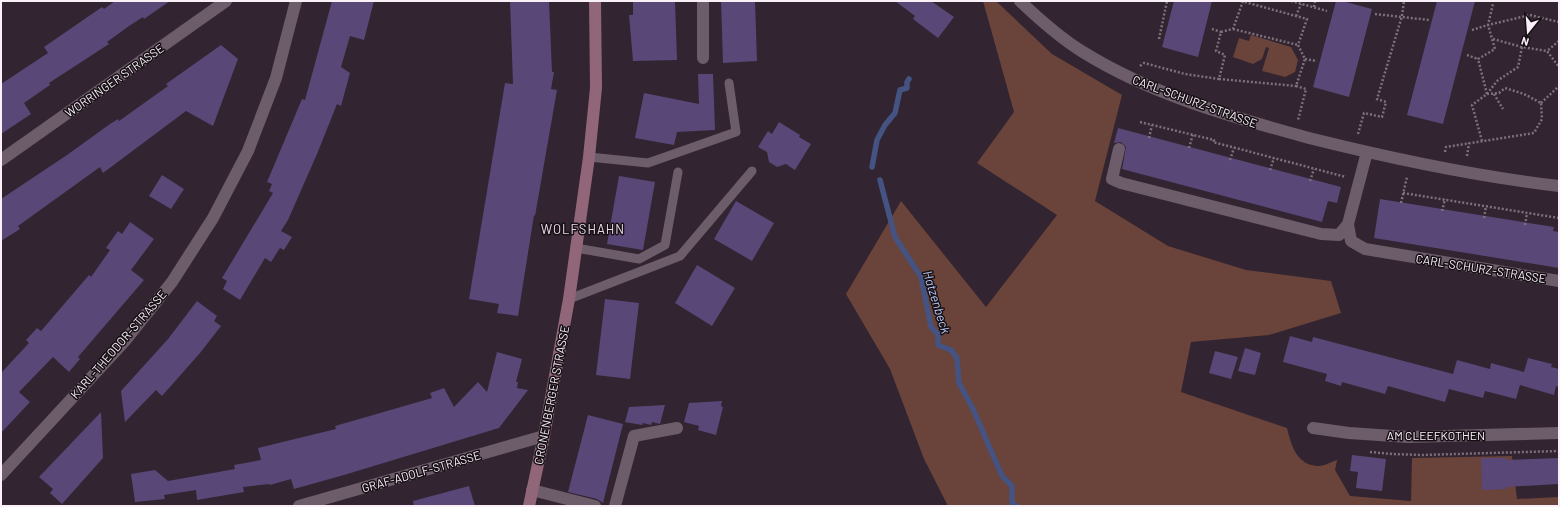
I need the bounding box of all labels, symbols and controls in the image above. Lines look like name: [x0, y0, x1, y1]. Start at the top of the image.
north arrow: [1508, 12, 1548, 52]
text: N: [1520, 35, 1530, 49]
street label: WORRINGER STRASSE: [62, 41, 166, 119]
street label: CARL-SCHURZ-STRASSE: [1131, 72, 1259, 130]
district label: WOLFSHAHN: [541, 221, 625, 237]
street label: CARL-SCHURZ-STRASSE: [1415, 251, 1547, 285]
water label: Hatzenbeck: [920, 268, 954, 336]
street label: KARL-THEODOR-STRASSE: [67, 287, 169, 401]
street label: CRONENBERGER STRASSE: [531, 324, 571, 466]
street label: AM CLEEFKOTHEN: [1387, 428, 1485, 442]
street label: GRAF-ADOLF-STRASSE: [360, 447, 482, 495]

